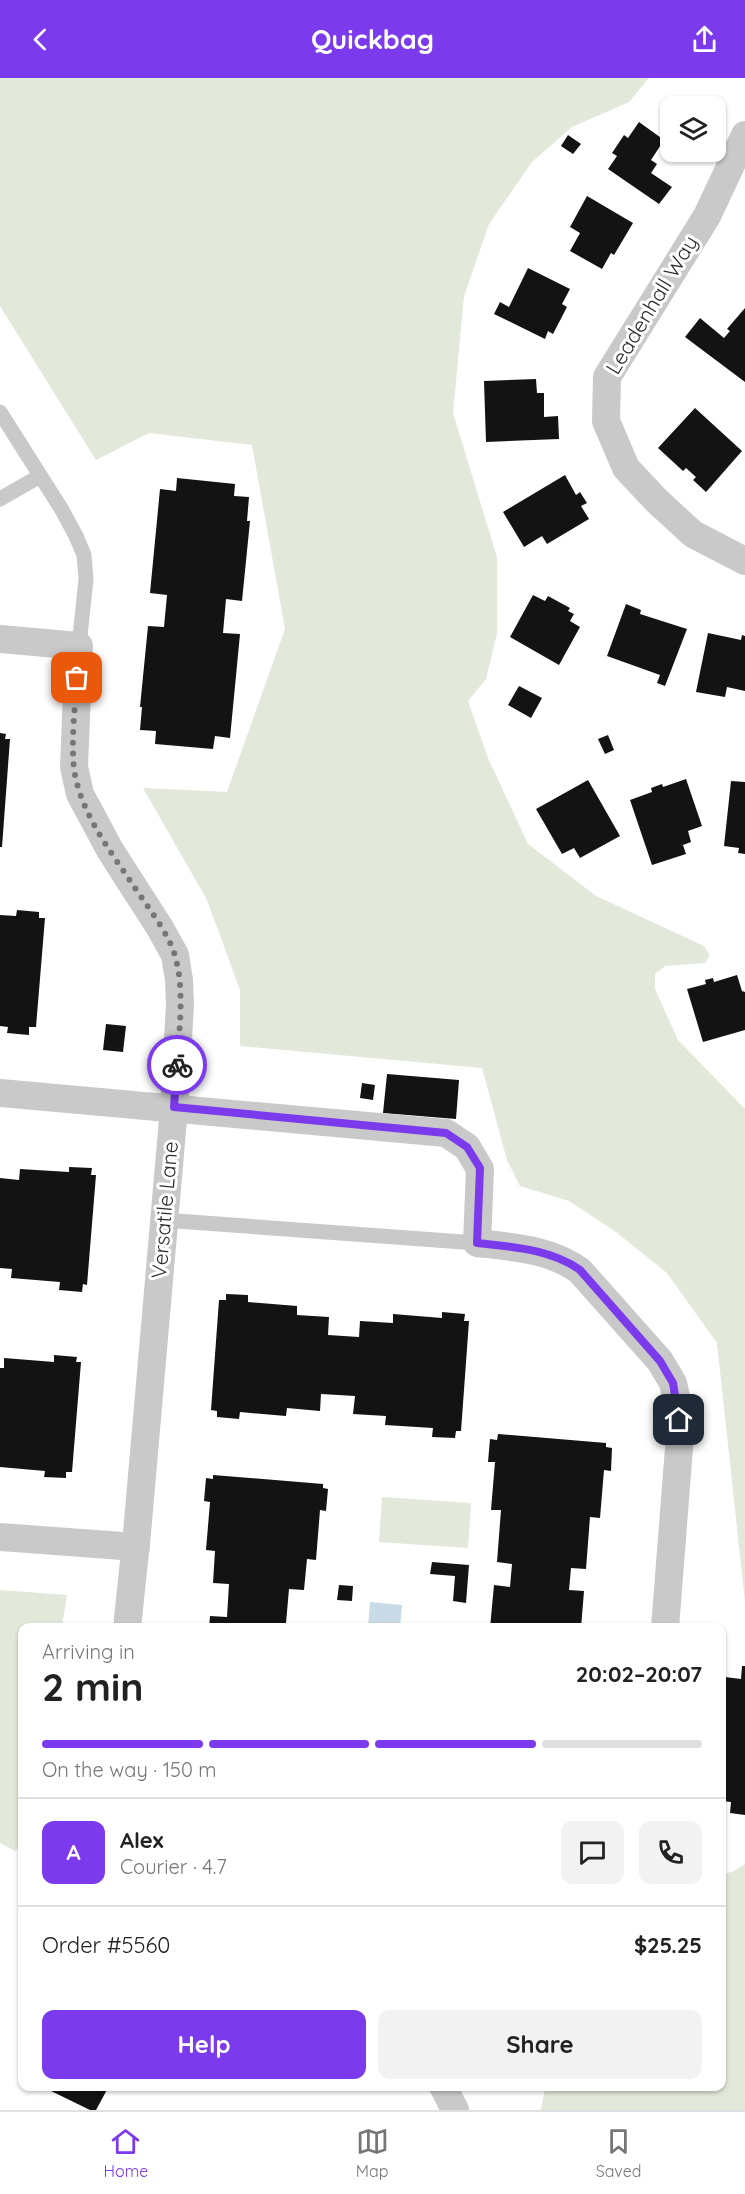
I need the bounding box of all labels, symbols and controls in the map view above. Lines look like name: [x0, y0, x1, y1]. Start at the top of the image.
text: Quickbag: [311, 22, 434, 56]
icon: back: [24, 23, 57, 56]
icon: share: [688, 23, 721, 56]
map controls: [660, 96, 726, 162]
button: layers: [660, 96, 726, 162]
street label: Leadenhall Way: [599, 230, 703, 379]
pin: [51, 652, 102, 703]
icon: bag: [60, 661, 93, 694]
courier: [147, 1035, 207, 1095]
icon: bike: [161, 1049, 194, 1082]
street label: Versatile Lane: [145, 1140, 183, 1280]
pin: [653, 1394, 704, 1445]
icon: home: [662, 1403, 695, 1436]
text: Arriving in: [42, 1639, 135, 1664]
text: 20:02–20:07: [576, 1660, 702, 1688]
text: 2 min: [42, 1662, 144, 1711]
text: On the way · 150 m: [42, 1757, 217, 1782]
button: chat: [561, 1821, 624, 1884]
button: phone: [639, 1821, 702, 1884]
text: Alex: [120, 1826, 163, 1854]
text: A: [66, 1838, 81, 1866]
text: Courier · 4.7: [120, 1854, 227, 1879]
text: Order #5560: [42, 1931, 170, 1959]
text: $25.25: [634, 1931, 702, 1959]
button: Help: [42, 2010, 366, 2079]
button: Share: [378, 2010, 702, 2079]
tab: Home: [104, 2125, 148, 2181]
tab: Map: [356, 2125, 389, 2181]
tab: Saved: [596, 2125, 641, 2181]

